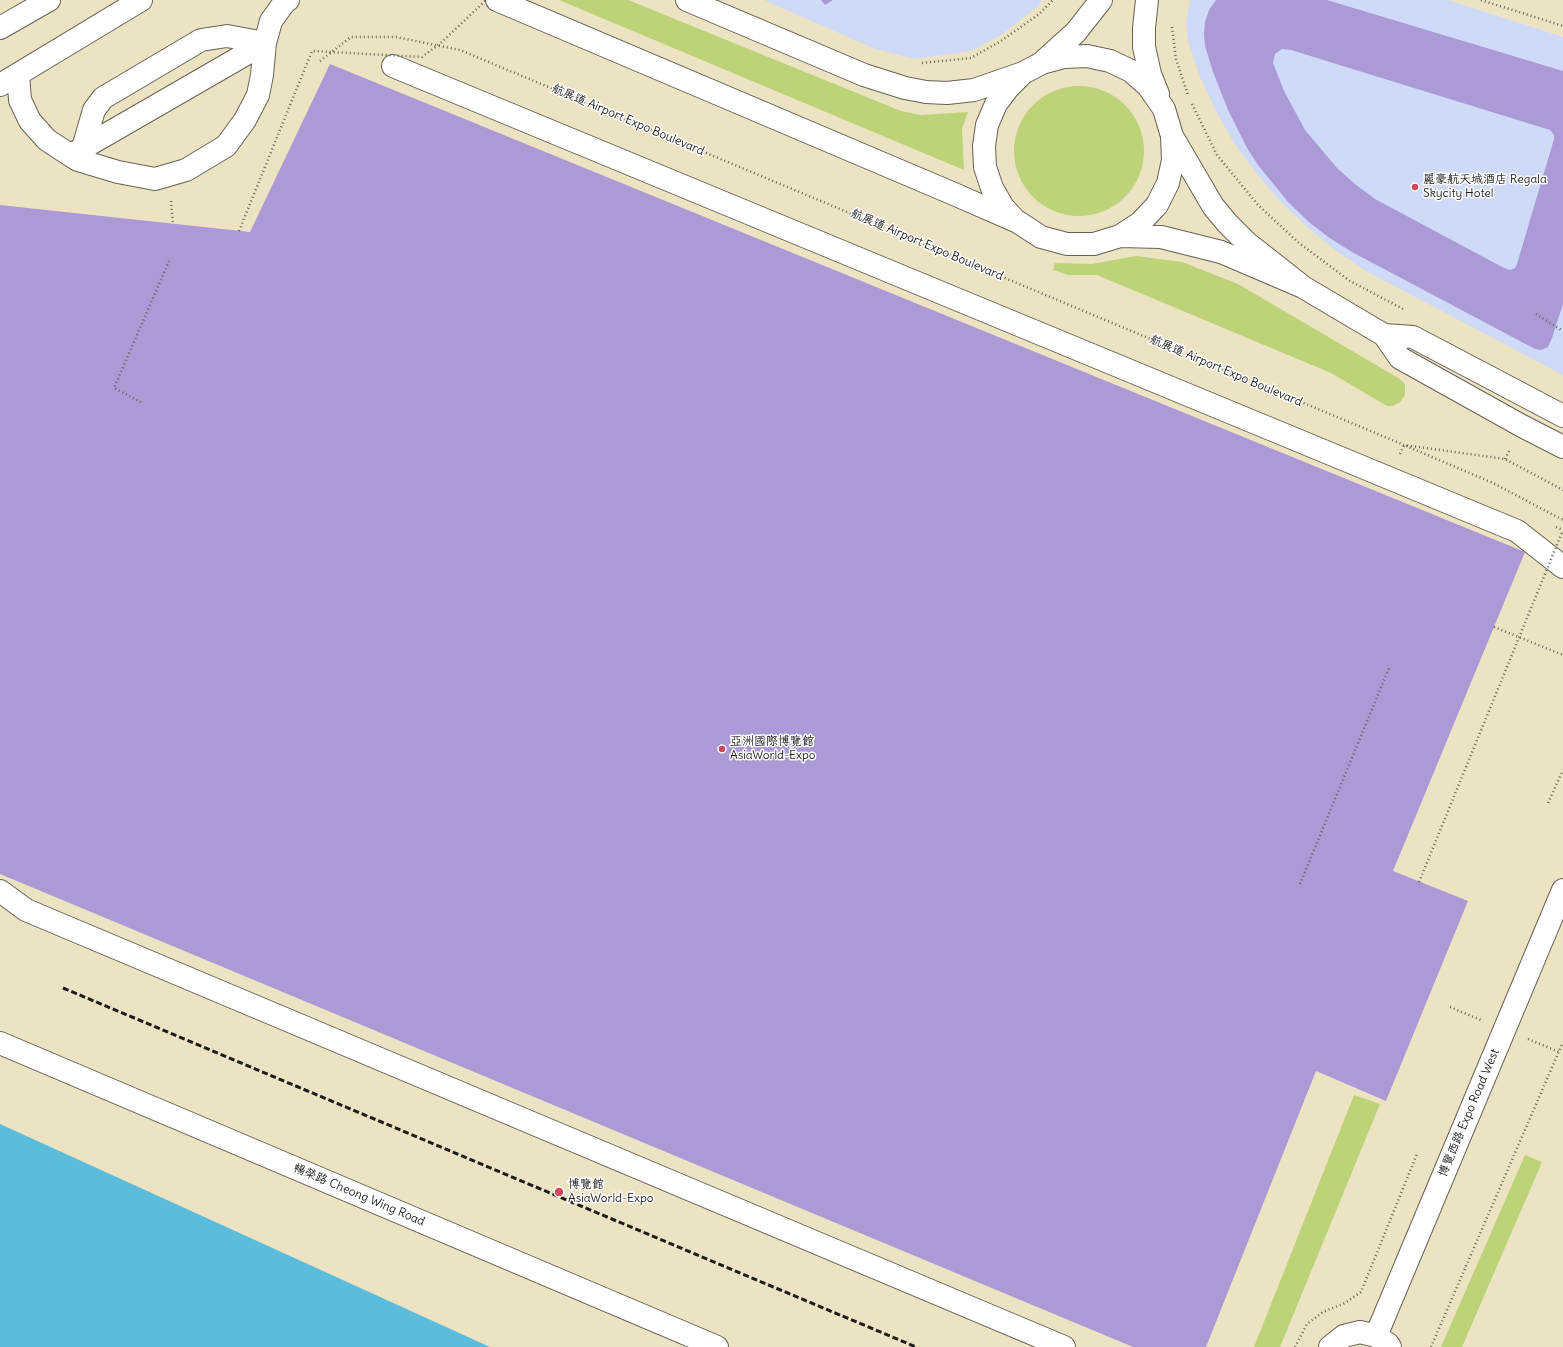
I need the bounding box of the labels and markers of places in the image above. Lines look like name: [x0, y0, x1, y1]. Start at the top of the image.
place label: 麗豪航天城酒店 Regala Skycity Hotel: [1423, 173, 1547, 201]
marker: 麗豪航天城酒店 Regala Skycity Hotel: [1410, 182, 1420, 192]
place label: 亞洲國際博覽館 AsiaWorld-Expo: [730, 735, 816, 763]
marker: 亞洲國際博覽館 AsiaWorld-Expo: [717, 744, 727, 754]
place label: 博覽館 AsiaWorld-Expo: [568, 1178, 654, 1206]
marker: 博覽館 AsiaWorld-Expo: [553, 1186, 565, 1198]

